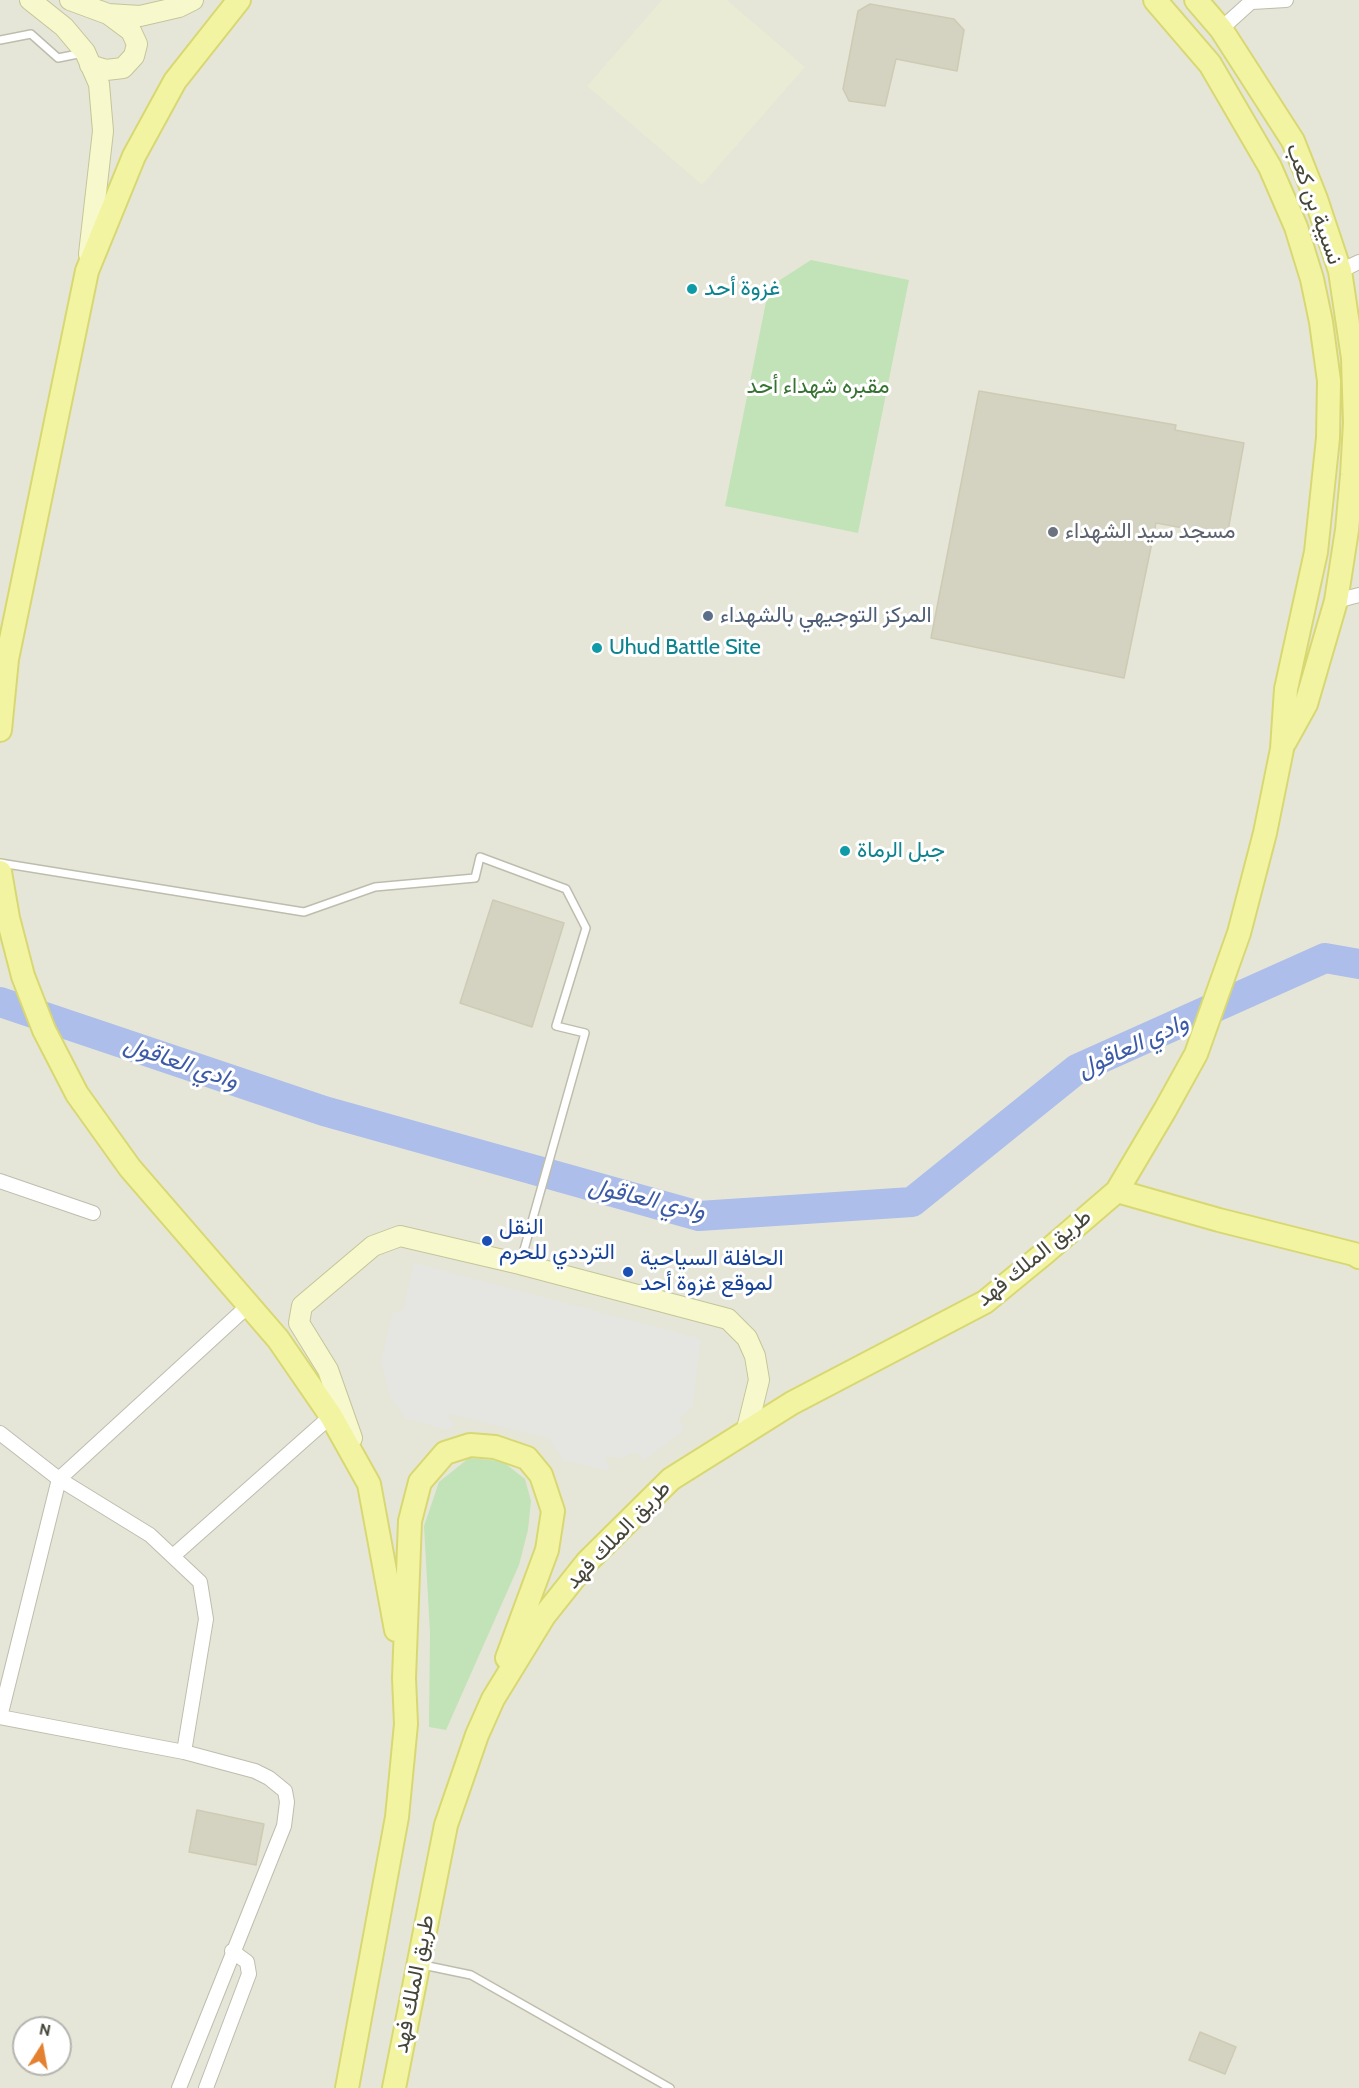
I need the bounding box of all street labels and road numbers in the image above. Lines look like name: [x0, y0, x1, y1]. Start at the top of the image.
street label: نسيبة بن كعب: [1280, 140, 1348, 268]
street label: طريق الملك فهد: [971, 1204, 1097, 1312]
street label: طريق الملك فهد: [560, 1475, 676, 1595]
street label: طريق الملك فهد: [388, 1913, 440, 2055]

